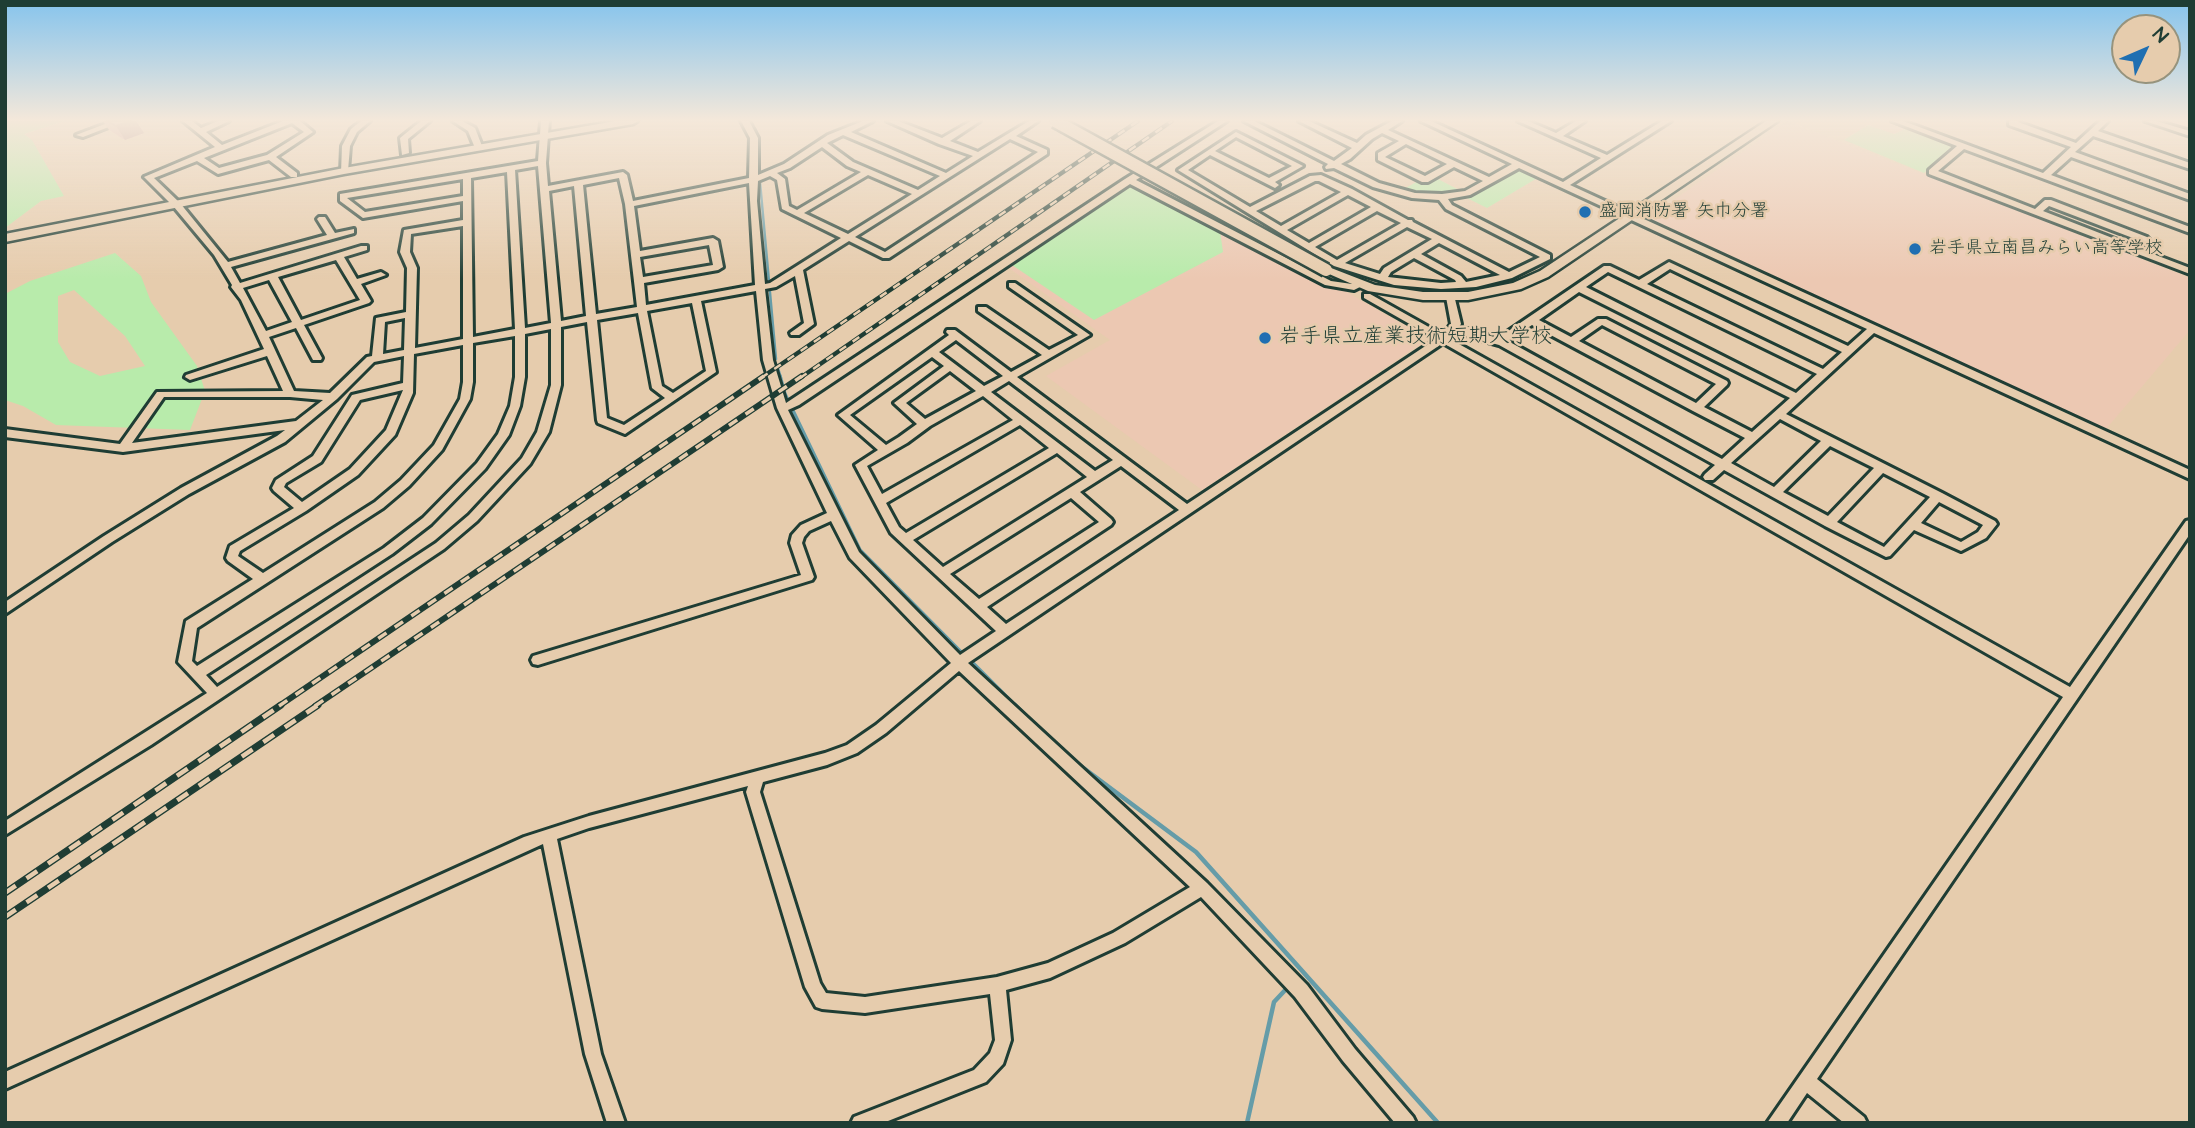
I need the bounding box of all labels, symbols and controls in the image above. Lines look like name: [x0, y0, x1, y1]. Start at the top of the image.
north arrow: [2111, 14, 2181, 84]
text: N: [2146, 22, 2174, 49]
place label: 盛岡消防署 矢巾分署: [1599, 201, 1768, 223]
marker: 盛岡消防署 矢巾分署: [1577, 204, 1593, 220]
place label: 岩手県立南昌みらい高等学校: [1929, 238, 2163, 260]
marker: 岩手県立南昌みらい高等学校: [1907, 241, 1923, 257]
place label: 岩手県立産業技術短期大学校: [1279, 325, 1552, 351]
marker: 岩手県立産業技術短期大学校: [1257, 330, 1273, 346]

